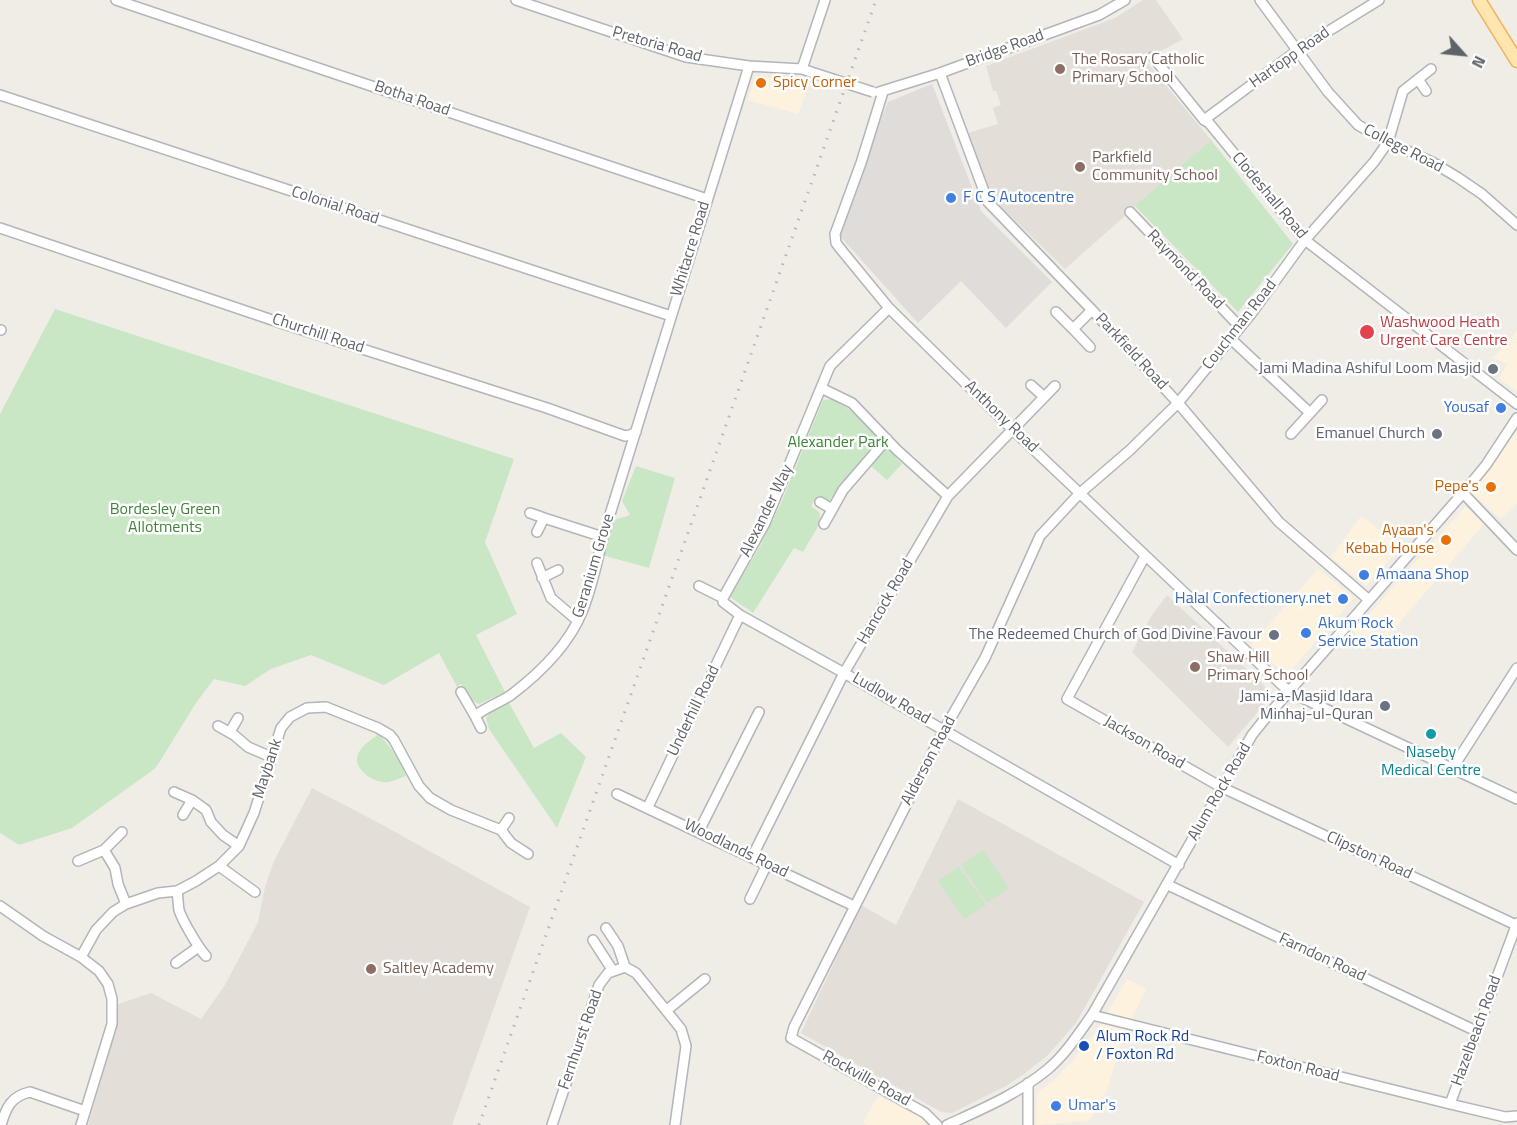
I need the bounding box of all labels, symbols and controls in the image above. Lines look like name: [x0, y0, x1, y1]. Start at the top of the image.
street label: Pretoria Road: [610, 23, 704, 67]
street label: Hartopp Road: [1246, 23, 1334, 93]
north arrow: [1433, 24, 1493, 84]
street label: Bridge Road: [963, 26, 1047, 72]
place label: The Rosary Catholic Primary School: [1072, 50, 1205, 88]
text: N: [1466, 52, 1492, 73]
marker: The Rosary Catholic Primary School: [1053, 62, 1067, 76]
place label: Spicy Corner: [773, 73, 857, 93]
marker: Spicy Corner: [754, 76, 768, 90]
street label: Botha Road: [372, 77, 452, 121]
street label: College Road: [1360, 121, 1446, 177]
place label: Parkfield Community School: [1092, 148, 1218, 186]
street label: Clodeshall Road: [1227, 149, 1311, 243]
marker: Parkfield Community School: [1073, 160, 1087, 174]
street label: Colonial Road: [289, 183, 381, 229]
place label: F C S Autocentre: [963, 188, 1074, 208]
marker: F C S Autocentre: [944, 191, 958, 205]
street label: Whitacre Road: [667, 199, 715, 299]
street label: Raymond Road: [1142, 226, 1228, 314]
street label: Couchman Road: [1199, 276, 1281, 374]
street label: Churchill Road: [269, 310, 367, 358]
street label: Parkfield Road: [1091, 310, 1171, 394]
place label: Washwood Heath Urgent Care Centre: [1380, 313, 1508, 351]
marker: Washwood Heath Urgent Care Centre: [1358, 323, 1376, 341]
place label: Jami Madina Ashiful Loom Masjid: [1259, 359, 1481, 379]
marker: Jami Madina Ashiful Loom Masjid: [1486, 362, 1500, 376]
street label: Anthony Road: [960, 377, 1042, 457]
place label: Yousaf: [1444, 398, 1489, 418]
marker: Yousaf: [1494, 401, 1508, 415]
place label: Emanuel Church: [1316, 424, 1425, 444]
marker: Emanuel Church: [1430, 427, 1444, 441]
park label: Alexander Park: [787, 433, 889, 453]
street label: Alexander Way: [736, 462, 798, 560]
place label: Pepe's: [1435, 477, 1479, 497]
marker: Pepe's: [1484, 480, 1498, 494]
park label: Bordesley Green Allotments: [110, 500, 220, 538]
street label: Geranium Grove: [569, 511, 619, 621]
place label: Ayaan's Kebab House: [1346, 521, 1434, 559]
marker: Ayaan's Kebab House: [1439, 533, 1453, 547]
street label: Hancock Road: [854, 556, 918, 648]
place label: Amaana Shop: [1376, 565, 1469, 585]
marker: Amaana Shop: [1357, 568, 1371, 582]
place label: Halal Confectionery.net: [1175, 589, 1331, 609]
marker: Halal Confectionery.net: [1336, 592, 1350, 606]
place label: Akum Rock Service Station: [1318, 614, 1418, 652]
place label: The Redeemed Church of God Divine Favour: [969, 625, 1262, 645]
marker: Akum Rock Service Station: [1299, 626, 1313, 640]
marker: The Redeemed Church of God Divine Favour: [1267, 628, 1281, 642]
place label: Shaw Hill Primary School: [1207, 648, 1309, 686]
marker: Shaw Hill Primary School: [1188, 660, 1202, 674]
street label: Underhill Road: [664, 662, 724, 760]
street label: Ludlow Road: [849, 669, 933, 729]
place label: Jami-a-Masjid Idara Minhaj-ul-Quran: [1240, 687, 1373, 725]
marker: Jami-a-Masjid Idara Minhaj-ul-Quran: [1378, 699, 1392, 713]
street label: Jackson Road: [1100, 712, 1188, 774]
street label: Alderson Road: [898, 713, 960, 809]
marker: Naseby Medical Centre: [1424, 727, 1438, 741]
street label: Maybank: [249, 737, 287, 801]
street label: Alum Rock Road: [1184, 740, 1256, 844]
place label: Naseby Medical Centre: [1381, 743, 1481, 781]
street label: Woodlands Road: [681, 815, 791, 883]
street label: Clipston Road: [1323, 828, 1415, 884]
street label: Farndon Road: [1275, 930, 1369, 986]
place label: Saltley Academy: [383, 959, 494, 979]
marker: Saltley Academy: [364, 962, 378, 976]
street label: Hazelbeach Road: [1448, 973, 1506, 1089]
street label: Fernhurst Road: [555, 988, 607, 1092]
place label: Alum Rock Rd / Foxton Rd: [1096, 1027, 1189, 1065]
marker: Alum Rock Rd / Foxton Rd: [1077, 1039, 1091, 1053]
street label: Rockville Road: [819, 1047, 913, 1111]
street label: Foxton Road: [1255, 1047, 1341, 1087]
place label: Umar's: [1068, 1096, 1116, 1116]
marker: Umar's: [1049, 1099, 1063, 1113]

